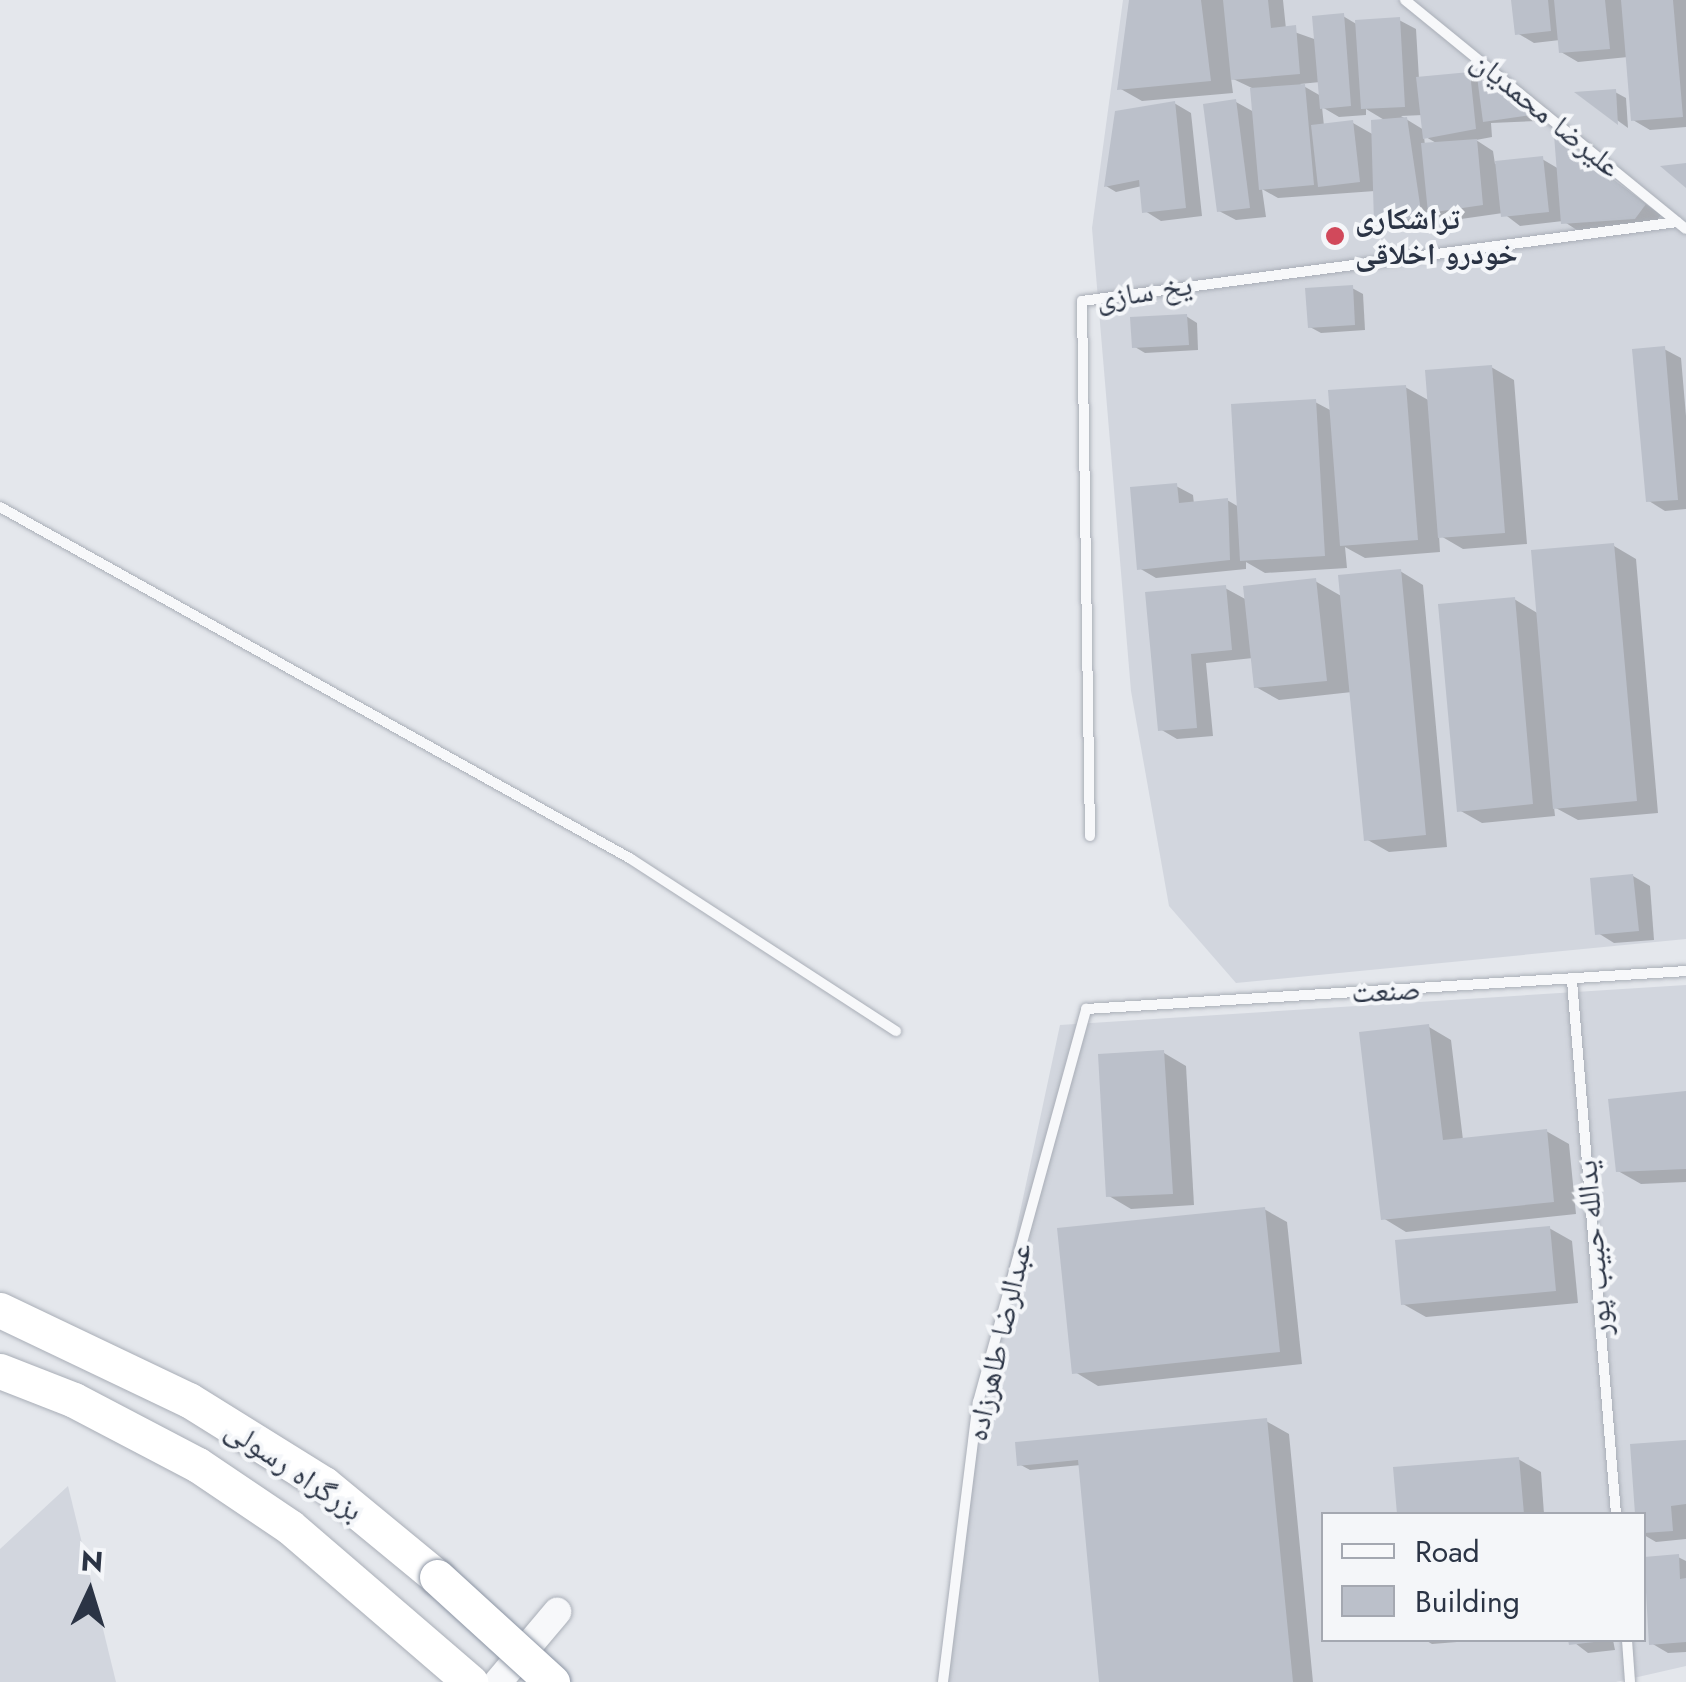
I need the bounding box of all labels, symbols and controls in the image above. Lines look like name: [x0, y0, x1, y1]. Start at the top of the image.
street label: علیرضا محمدیان: [1464, 43, 1628, 185]
place label: تراشکاری خودرو اخلاقی: [1355, 201, 1518, 272]
marker: تراشکاری خودرو اخلاقی: [1324, 225, 1346, 247]
street label: یخ سازی: [1093, 267, 1195, 317]
street label: صنعت: [1350, 971, 1422, 1011]
street label: یدالله حبیب پور: [1568, 1159, 1620, 1337]
street label: عبدالرضا طاهرزاده: [959, 1240, 1039, 1444]
street label: بزرگراه رسولی: [219, 1411, 369, 1529]
legend: [1321, 1512, 1646, 1642]
text: Road: [1415, 1530, 1480, 1573]
text: N: [80, 1540, 105, 1583]
north arrow: [40, 1542, 140, 1642]
text: Building: [1415, 1580, 1520, 1623]

